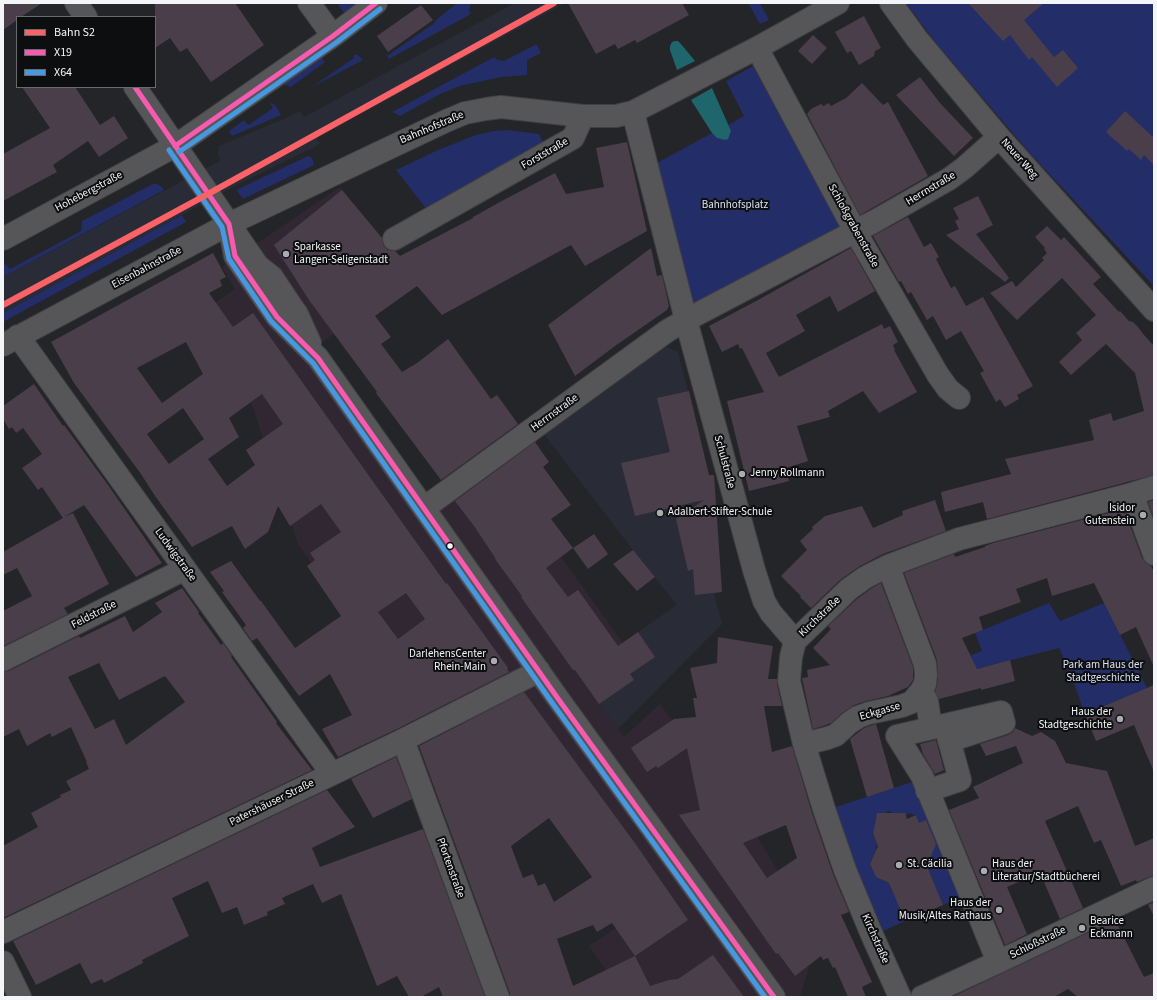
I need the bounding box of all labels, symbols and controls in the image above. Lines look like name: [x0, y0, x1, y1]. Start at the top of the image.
legend: [16, 16, 156, 88]
text: Bahn S2: [54, 24, 95, 41]
text: X19: [54, 44, 72, 61]
text: X64: [54, 64, 72, 81]
street label: Bahnhofstraße: [398, 109, 466, 147]
street label: Forststraße: [519, 135, 571, 173]
street label: Neuer Weg: [998, 136, 1040, 182]
street label: Hohebergstraße: [53, 169, 125, 215]
street label: Herrnstraße: [904, 169, 958, 209]
street label: Schloßgrabenstraße: [825, 182, 881, 270]
park label: Bahnhofsplatz: [702, 199, 768, 213]
place label: Sparkasse Langen-Seligenstadt: [294, 241, 388, 267]
street label: Eisenbahnstraße: [110, 244, 184, 292]
marker: Sparkasse Langen-Seligenstadt: [281, 249, 291, 259]
street label: Herrnstraße: [529, 391, 581, 435]
street label: Schulstraße: [711, 434, 737, 490]
place label: Jenny Rollmann: [750, 467, 825, 481]
marker: Jenny Rollmann: [737, 469, 747, 479]
place label: Isidor Gutenstein: [1085, 502, 1135, 528]
place label: Adalbert-Stifter-Schule: [668, 506, 772, 520]
marker: Adalbert-Stifter-Schule: [655, 508, 665, 518]
marker: Isidor Gutenstein: [1138, 510, 1148, 520]
street label: Ludwigstraße: [151, 526, 199, 584]
unlabelled marker: [445, 541, 455, 551]
street label: Kirchstraße: [796, 594, 844, 640]
street label: Feldstraße: [69, 598, 119, 632]
place label: DarlehensCenter Rhein-Main: [409, 648, 486, 674]
marker: DarlehensCenter Rhein-Main: [489, 656, 499, 666]
park label: Park am Haus der Stadtgeschichte: [1063, 659, 1143, 685]
street label: Eckgasse: [858, 700, 902, 724]
place label: Haus der Stadtgeschichte: [1038, 706, 1112, 732]
marker: Haus der Stadtgeschichte: [1115, 714, 1125, 724]
street label: Patershäuser Straße: [228, 777, 316, 829]
street label: Pfortenstraße: [433, 836, 467, 900]
place label: St. Cäcilia: [907, 858, 952, 872]
place label: Haus der Literatur/Stadtbücherei: [992, 858, 1100, 884]
marker: St. Cäcilia: [894, 860, 904, 870]
marker: Haus der Literatur/Stadtbücherei: [979, 866, 989, 876]
place label: Haus der Musik/Altes Rathaus: [899, 897, 991, 923]
marker: Haus der Musik/Altes Rathaus: [994, 905, 1004, 915]
street label: Kirchstraße: [858, 912, 892, 966]
place label: Bearice Eckmann: [1090, 915, 1133, 941]
marker: Bearice Eckmann: [1077, 923, 1087, 933]
street label: Schloßstraße: [1008, 924, 1068, 962]

